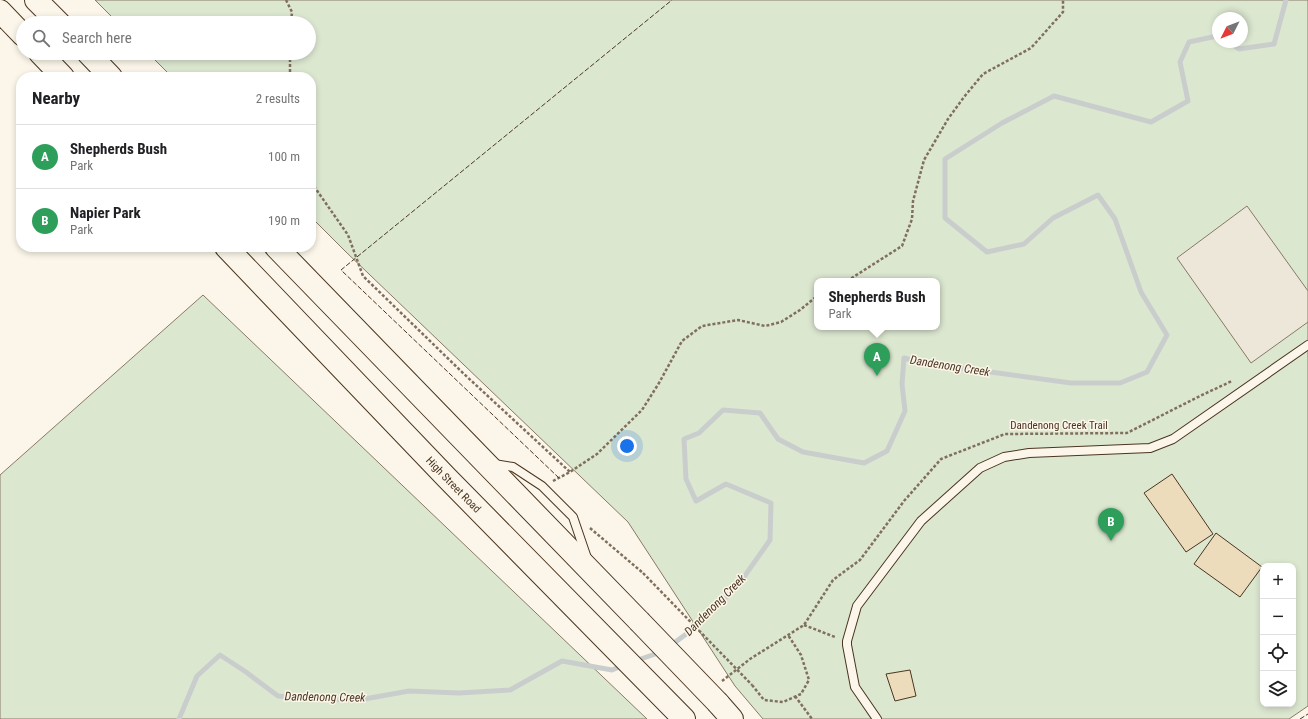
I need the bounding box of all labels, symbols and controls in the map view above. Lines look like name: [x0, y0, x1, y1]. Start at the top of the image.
north arrow: [1212, 12, 1248, 48]
search box: [16, 16, 316, 60]
icon: search: [30, 27, 52, 49]
text: Search here: [62, 29, 132, 47]
text: Nearby: [32, 88, 80, 108]
text: 2 results: [256, 91, 300, 106]
text: Shepherds Bush: [70, 140, 167, 158]
text: A: [41, 149, 49, 164]
text: 100 m: [268, 149, 300, 164]
text: Park: [70, 158, 93, 173]
text: Napier Park: [70, 204, 141, 222]
text: B: [41, 213, 49, 228]
text: 190 m: [268, 213, 300, 228]
text: Park: [70, 222, 93, 237]
popup: [814, 278, 940, 330]
text: Shepherds Bush: [828, 288, 926, 306]
text: Park: [828, 306, 852, 321]
pin: A: [864, 343, 890, 376]
water label: Dandenong Creek: [909, 353, 992, 379]
street label: Dandenong Creek Trail: [1010, 419, 1108, 432]
your location: [617, 436, 637, 456]
street label: High Street Road: [423, 454, 484, 515]
pin: B: [1098, 508, 1124, 541]
map controls: [1260, 563, 1296, 707]
button: +: [1260, 563, 1296, 599]
water label: Dandenong Creek: [681, 571, 749, 639]
button: −: [1260, 599, 1296, 635]
button: locate: [1260, 635, 1296, 671]
button: layers: [1260, 671, 1296, 707]
water label: Dandenong Creek: [284, 689, 366, 705]

